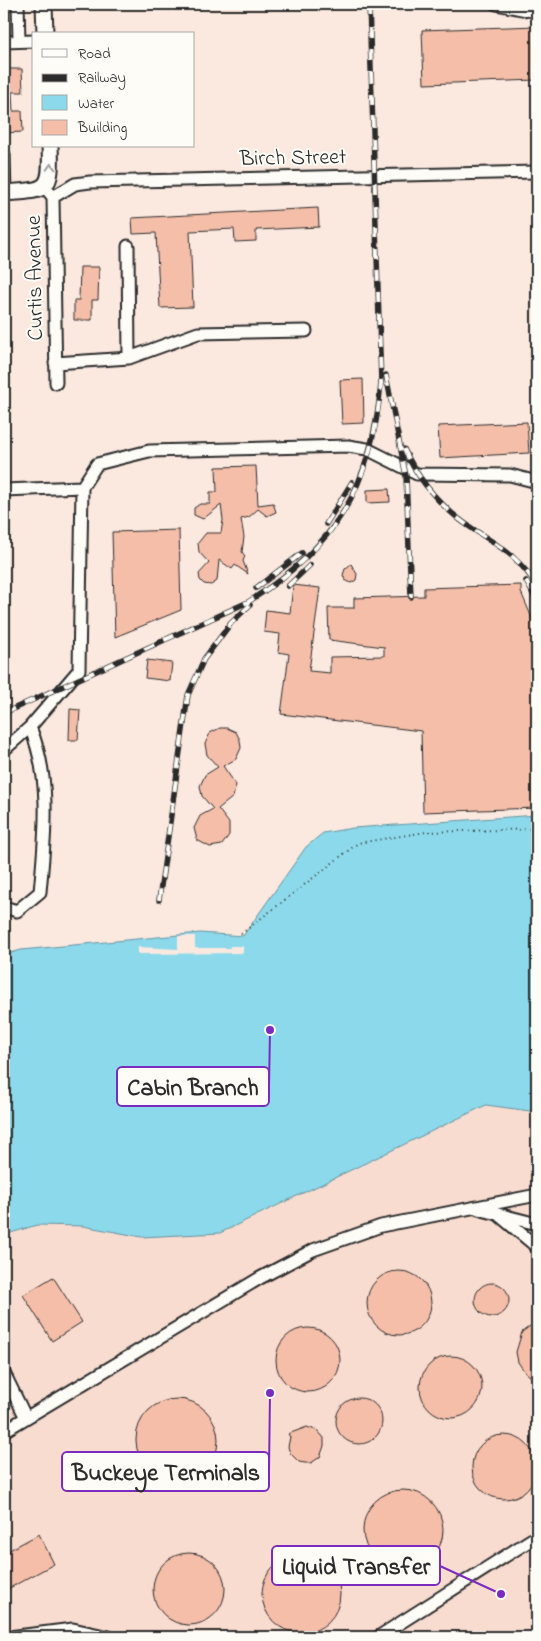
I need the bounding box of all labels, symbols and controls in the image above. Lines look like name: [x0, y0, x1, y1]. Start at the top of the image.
legend: [32, 32, 195, 148]
text: Road: [78, 43, 111, 65]
text: Railway: [78, 67, 126, 90]
text: Water: [78, 93, 114, 115]
text: Building: [77, 117, 127, 140]
street label: Birch Street: [238, 142, 347, 176]
one-way arrow: [45, 163, 56, 171]
street label: Curtis Avenue: [19, 215, 53, 341]
callout: Cabin Branch: [117, 1067, 269, 1106]
text: Cabin Branch: [127, 1072, 259, 1107]
callout: Buckeye Terminals: [62, 1452, 269, 1491]
text: Buckeye Terminals: [71, 1457, 260, 1493]
callout: Liquid Transfer: [272, 1546, 440, 1585]
text: Liquid Transfer: [282, 1551, 431, 1586]

